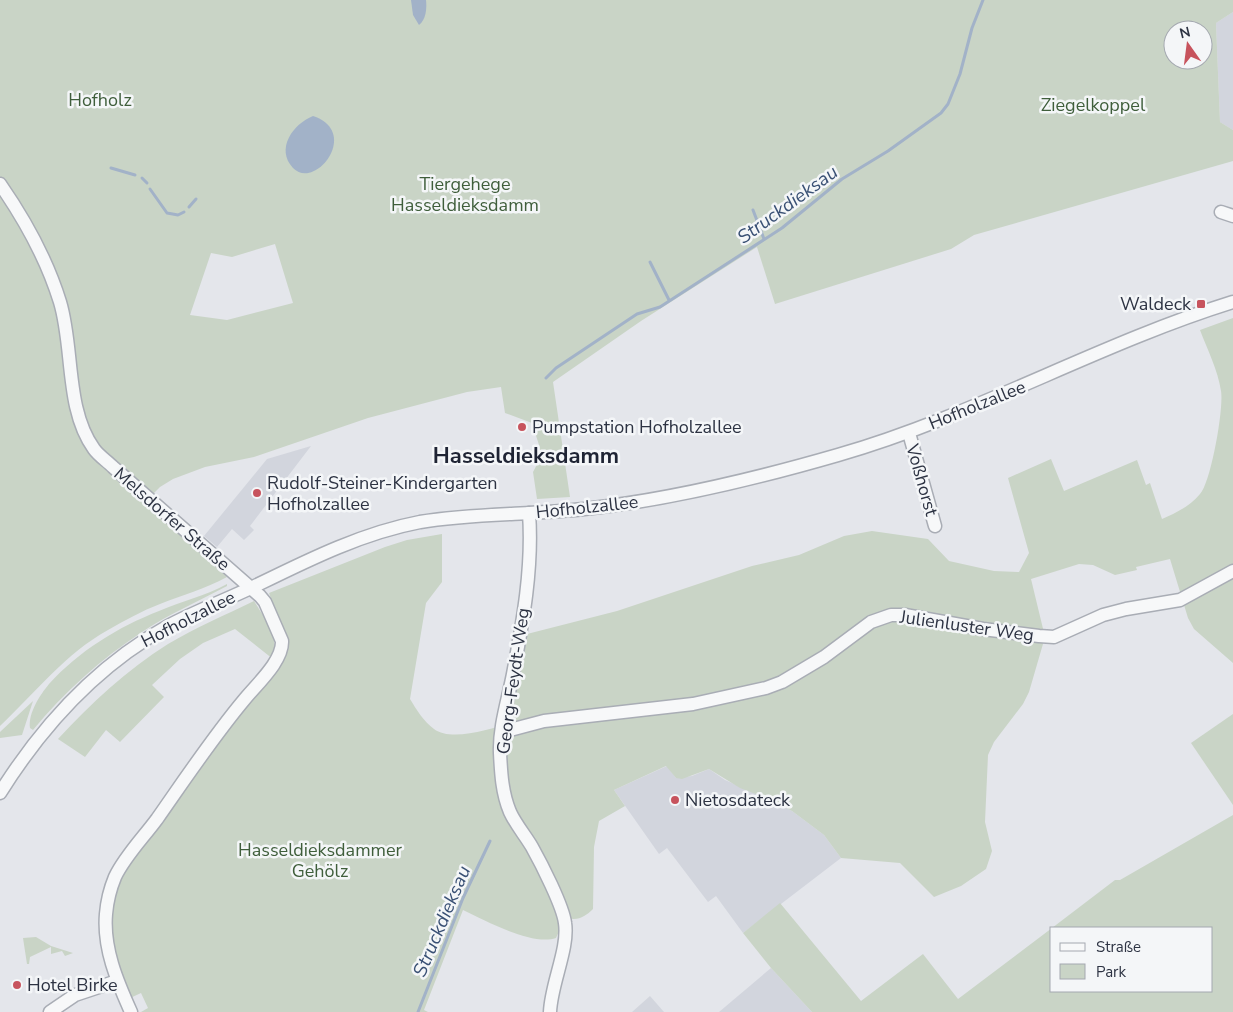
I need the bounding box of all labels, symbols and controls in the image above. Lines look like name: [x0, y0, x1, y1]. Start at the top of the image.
north arrow: [1163, 20, 1213, 70]
text: N: [1178, 22, 1192, 43]
park label: Hofholz: [68, 88, 132, 112]
park label: Ziegelkoppel: [1041, 93, 1146, 117]
water label: Struckdieksau: [732, 159, 843, 250]
park label: Tiergehege Hasseldieksdamm: [391, 172, 539, 217]
place label: Waldeck: [1120, 292, 1192, 316]
marker: Waldeck: [1195, 298, 1207, 310]
street label: Hofholzallee: [925, 375, 1029, 435]
place label: Pumpstation Hofholzallee: [532, 415, 742, 439]
marker: Pumpstation Hofholzallee: [516, 421, 528, 433]
street label: Voßhorst: [900, 440, 944, 519]
district label: Hasseldieksdamm: [433, 441, 619, 471]
street label: Melsdorfer Straße: [109, 462, 235, 576]
place label: Rudolf-Steiner-Kindergarten Hofholzallee: [267, 471, 497, 516]
marker: Rudolf-Steiner-Kindergarten Hofholzallee: [251, 487, 263, 499]
street label: Hofholzallee: [535, 490, 639, 524]
street label: Hofholzallee: [137, 585, 239, 653]
street label: Julienluster Weg: [898, 605, 1035, 647]
street label: Georg-Feydt-Weg: [491, 606, 535, 756]
place label: Nietosdateck: [685, 788, 791, 812]
marker: Nietosdateck: [669, 794, 681, 806]
park label: Hasseldieksdammer Gehölz: [238, 838, 403, 883]
water label: Struckdieksau: [407, 862, 477, 981]
legend: [1050, 927, 1213, 992]
text: Straße: [1096, 937, 1141, 957]
text: Park: [1096, 962, 1126, 982]
place label: Hotel Birke: [27, 973, 118, 997]
marker: Hotel Birke: [11, 979, 23, 991]

